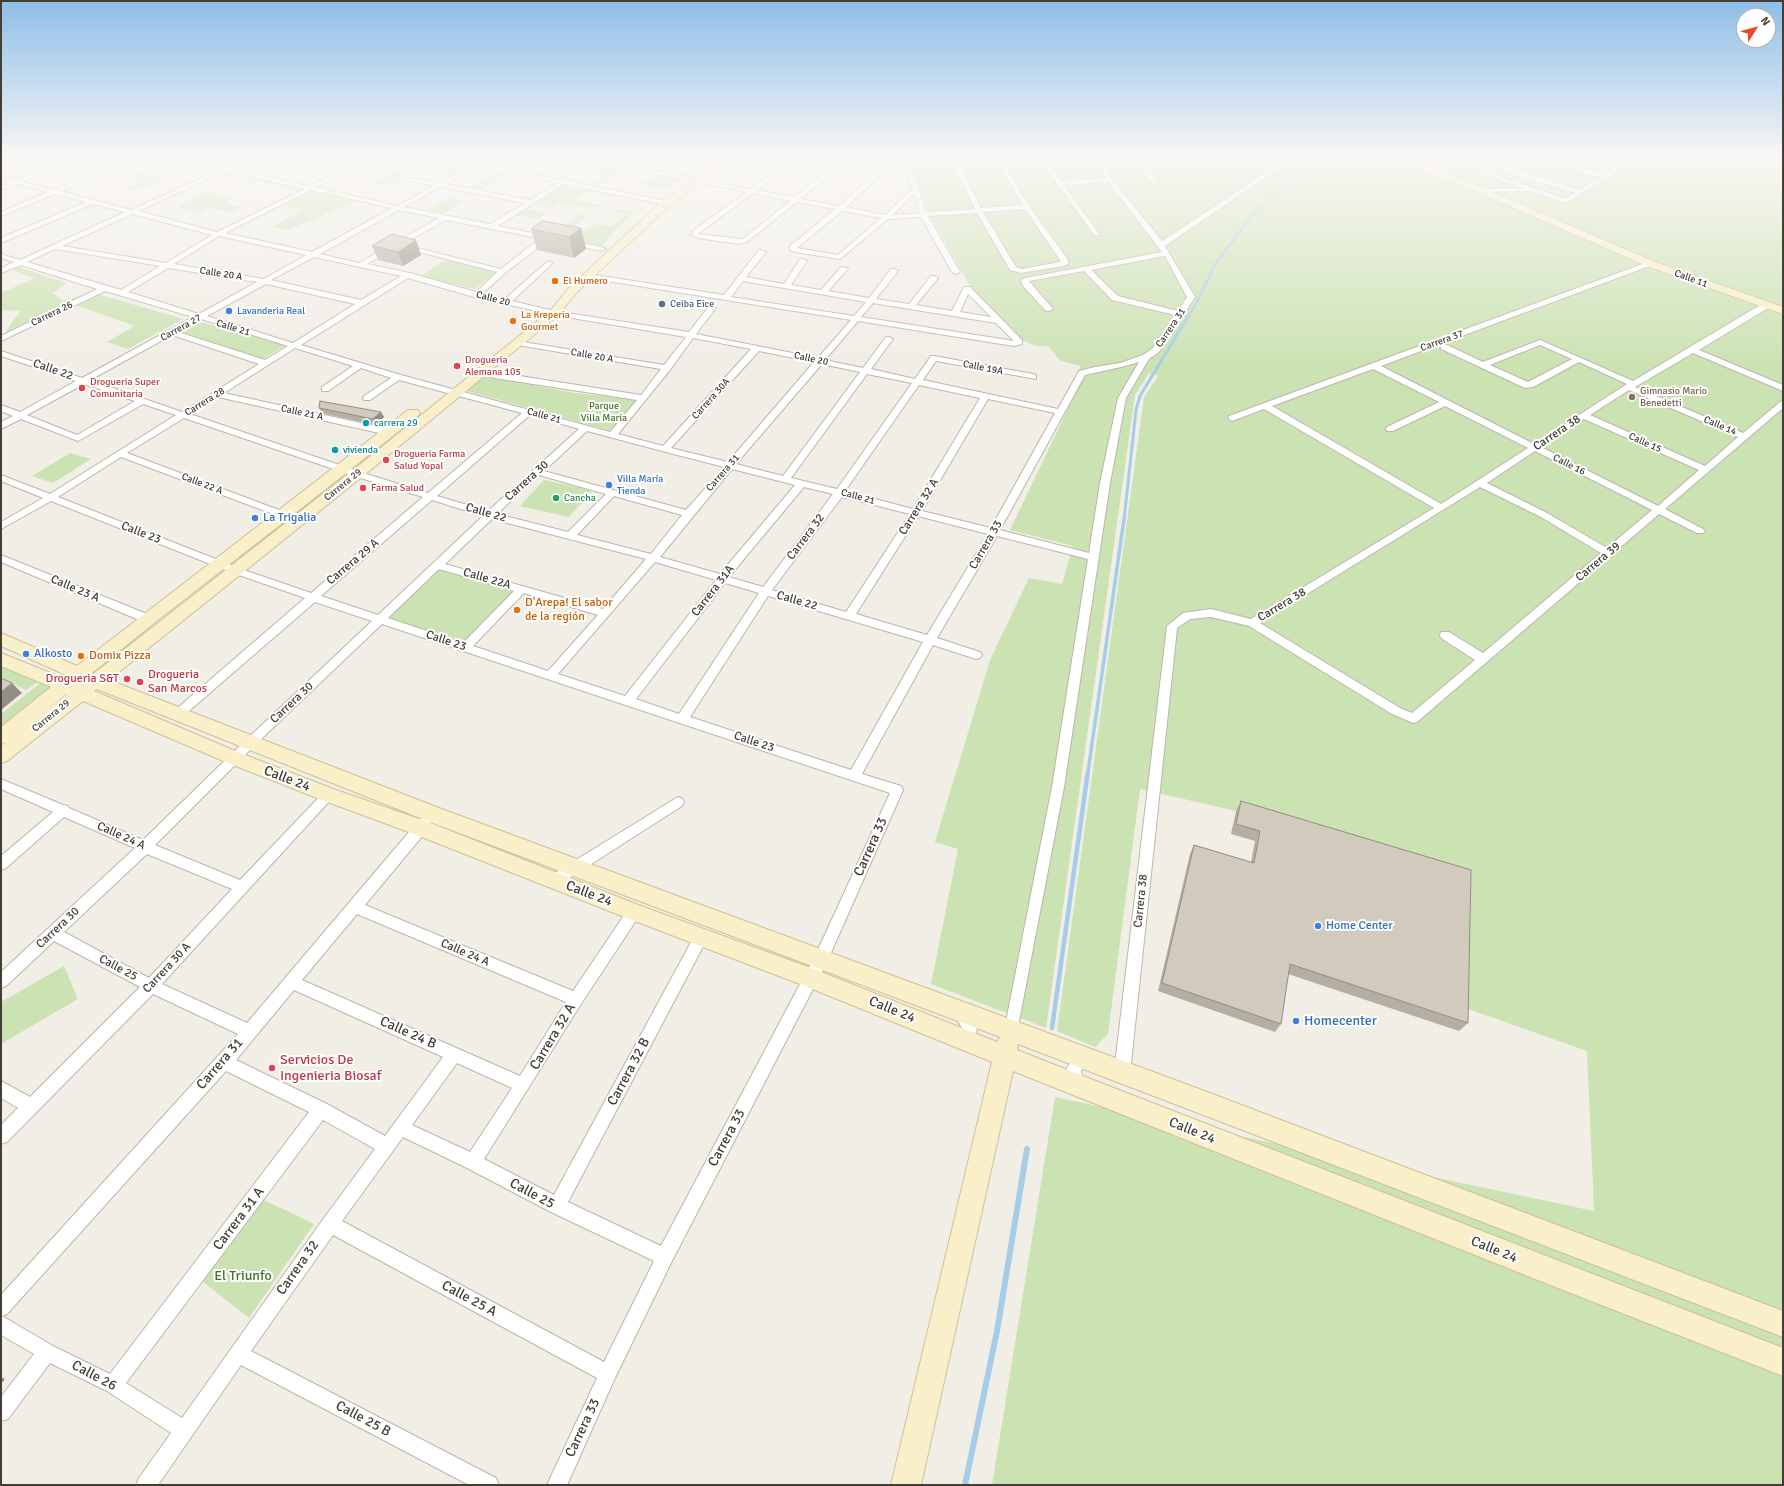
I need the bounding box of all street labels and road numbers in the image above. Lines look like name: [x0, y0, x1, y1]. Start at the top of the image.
street label: Calle 20 A: [199, 265, 243, 283]
street label: Calle 11: [1673, 267, 1709, 291]
street label: Calle 20: [475, 289, 511, 309]
street label: Carrera 26: [29, 299, 75, 329]
street label: Carrera 31: [1153, 306, 1189, 350]
street label: Carrera 27: [158, 312, 204, 344]
street label: Calle 21: [215, 317, 251, 339]
street label: Carrera 37: [1419, 328, 1465, 354]
street label: Calle 20 A: [570, 346, 614, 366]
street label: Calle 20: [793, 350, 829, 368]
street label: Calle 22: [31, 356, 75, 384]
street label: Calle 19A: [962, 358, 1004, 378]
street label: Carrera 30A: [689, 376, 733, 422]
street label: Carrera 28: [183, 385, 227, 419]
street label: Calle 21 A: [280, 403, 324, 423]
street label: Calle 21: [526, 406, 562, 426]
street label: Carrera 38: [1531, 412, 1583, 454]
street label: Calle 14: [1702, 414, 1738, 438]
street label: Calle 15: [1627, 430, 1663, 456]
street label: Carrera 31: [704, 452, 742, 494]
street label: Calle 16: [1551, 452, 1587, 478]
street label: Carrera 30: [502, 458, 552, 504]
street label: Carrera 29: [322, 466, 364, 504]
street label: Calle 22 A: [180, 471, 224, 497]
street label: Carrera 32 A: [896, 476, 942, 538]
street label: Calle 21: [840, 487, 876, 507]
street label: Calle 22: [464, 500, 508, 526]
street label: Carrera 32: [784, 511, 828, 563]
street label: Carrera 33: [966, 518, 1006, 572]
street label: Calle 23: [119, 519, 163, 547]
street label: Carrera 29 A: [324, 536, 382, 588]
street label: Carrera 39: [1573, 539, 1623, 585]
street label: Carrera 31A: [688, 562, 738, 620]
street label: Calle 22A: [461, 565, 513, 593]
street label: Calle 23 A: [48, 572, 102, 606]
street label: Carrera 38: [1255, 585, 1309, 625]
street label: Calle 22: [775, 588, 819, 614]
street label: Calle 23: [424, 628, 468, 654]
street label: Carrera 30: [267, 679, 317, 727]
street label: Carrera 29: [30, 697, 72, 735]
street label: Calle 23: [732, 729, 776, 755]
street label: Calle 24: [261, 762, 313, 796]
street label: Carrera 33: [851, 815, 891, 879]
street label: Calle 24 A: [94, 819, 148, 853]
street label: Carrera 38: [1131, 873, 1151, 929]
street label: Calle 24: [563, 877, 615, 911]
street label: Carrera 30: [33, 904, 83, 952]
street label: Calle 24 A: [438, 936, 492, 970]
street label: Carrera 30 A: [140, 940, 194, 996]
street label: Calle 25: [96, 952, 140, 984]
street label: Calle 24: [866, 993, 918, 1027]
street label: Carrera 32 A: [527, 1001, 579, 1073]
street label: Calle 24 B: [377, 1013, 439, 1053]
street label: Carrera 31: [193, 1035, 247, 1093]
street label: Carrera 32 B: [604, 1035, 654, 1109]
street label: Carrera 33: [705, 1106, 749, 1170]
street label: Calle 24: [1166, 1114, 1218, 1148]
street label: Calle 25: [507, 1175, 557, 1213]
street label: Carrera 31 A: [210, 1184, 268, 1254]
street label: Calle 24: [1468, 1233, 1520, 1267]
street label: Carrera 32: [273, 1237, 323, 1299]
street label: Calle 25 A: [438, 1277, 500, 1321]
street label: Calle 26: [69, 1357, 119, 1395]
street label: Carrera 33: [562, 1396, 604, 1460]
street label: Calle 25 B: [333, 1397, 393, 1441]

